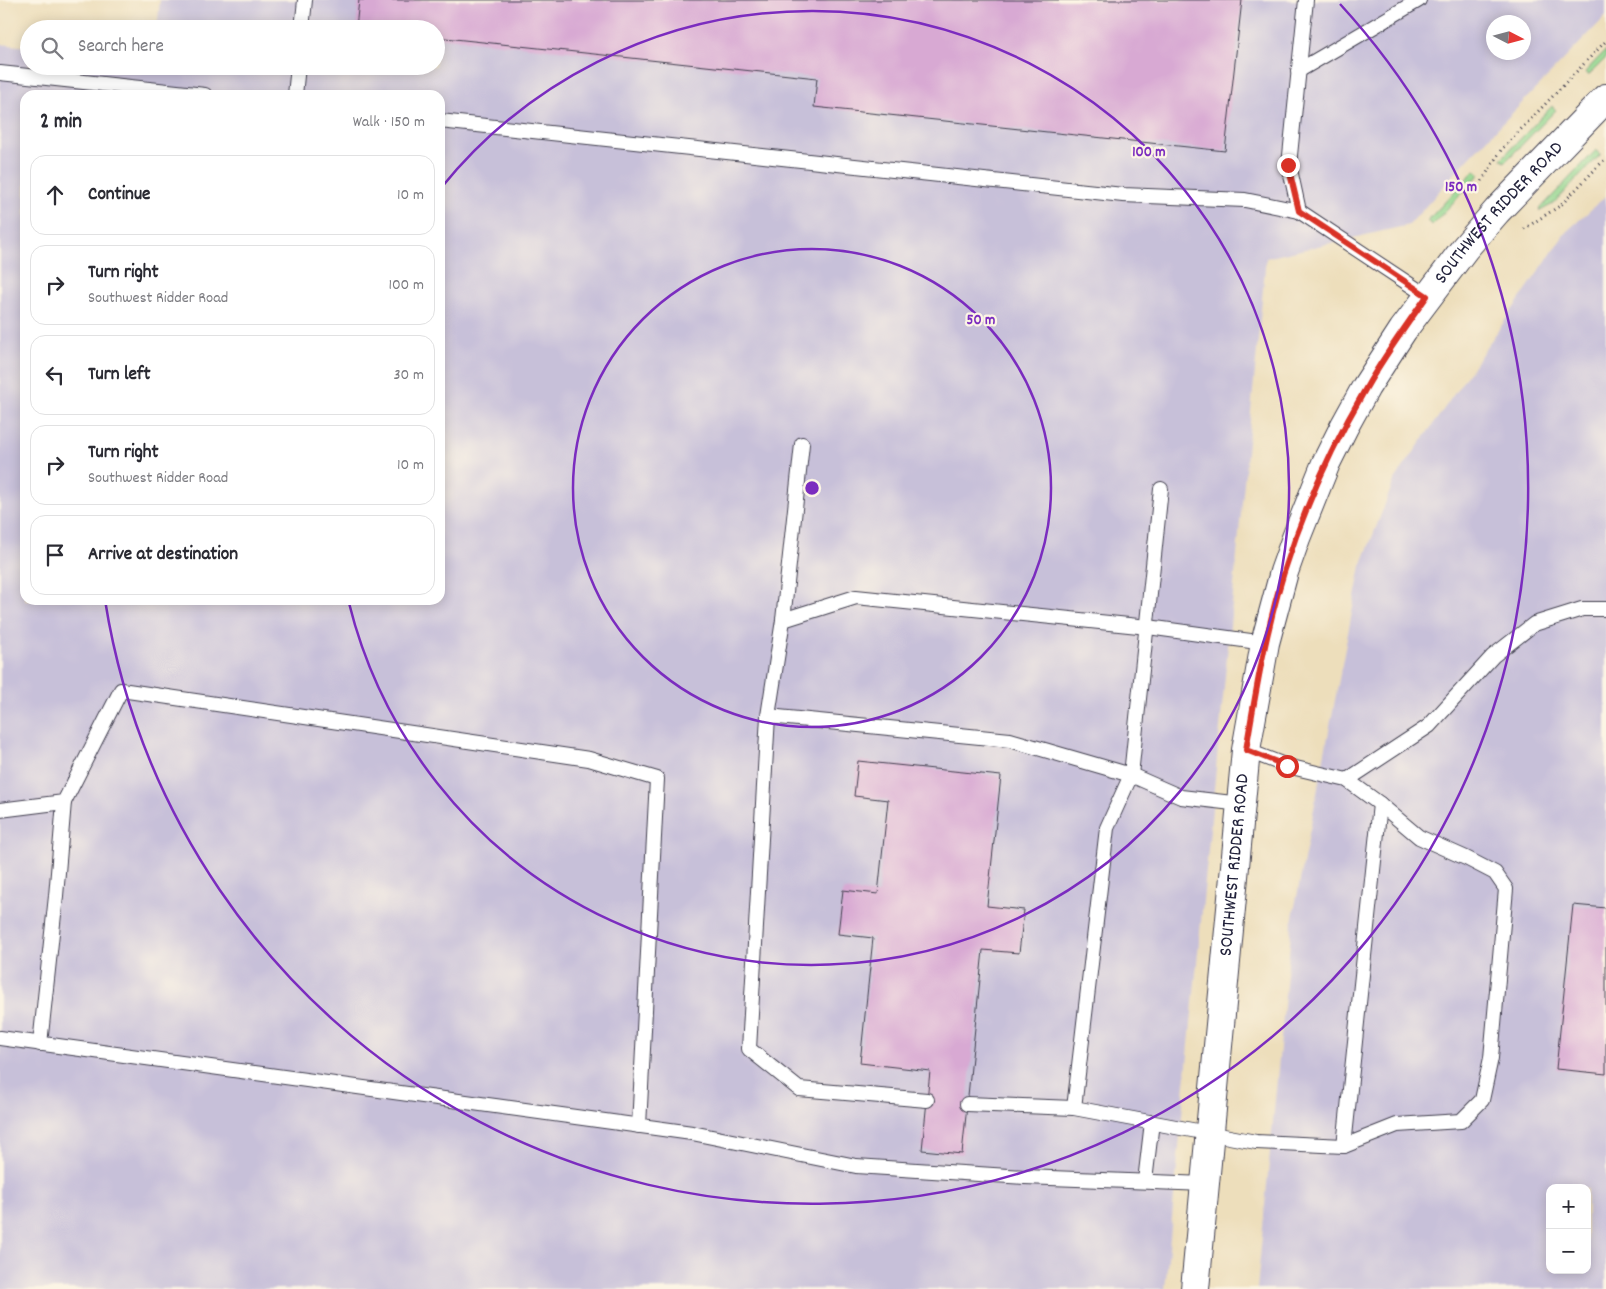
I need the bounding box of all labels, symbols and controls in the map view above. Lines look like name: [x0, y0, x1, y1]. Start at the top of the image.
north arrow: [1486, 15, 1531, 60]
search box: [20, 20, 445, 75]
icon: search: [38, 34, 66, 62]
text: Search here: [78, 34, 164, 61]
text: 2 min: [40, 108, 82, 138]
text: Walk · 150 m: [353, 111, 425, 134]
street label: SOUTHWEST RIDDER ROAD: [1429, 136, 1570, 290]
text: 100 m: [1132, 142, 1166, 164]
route end: [1277, 154, 1300, 177]
text: 150 m: [1445, 177, 1477, 199]
icon: ahead: [41, 181, 69, 209]
text: Continue: [88, 182, 150, 209]
text: 10 m: [397, 184, 424, 207]
text: Turn right: [88, 260, 159, 287]
icon: right: [41, 271, 69, 299]
text: 100 m: [388, 274, 424, 297]
text: Southwest Ridder Road: [88, 287, 228, 310]
text: 50 m: [967, 310, 995, 332]
icon: left: [41, 361, 69, 389]
text: Turn left: [88, 362, 151, 389]
text: 30 m: [394, 364, 424, 387]
text: Turn right: [88, 440, 159, 467]
icon: right: [41, 451, 69, 479]
text: 10 m: [397, 454, 424, 477]
text: Southwest Ridder Road: [88, 467, 228, 490]
centre of rings: [803, 479, 821, 497]
icon: arrive: [41, 541, 69, 569]
text: Arrive at destination: [88, 542, 238, 569]
route start: [1276, 755, 1299, 778]
street label: SOUTHWEST RIDDER ROAD: [1213, 772, 1257, 957]
map controls: [1546, 1184, 1591, 1274]
button: +: [1546, 1184, 1591, 1229]
button: −: [1546, 1229, 1591, 1274]

